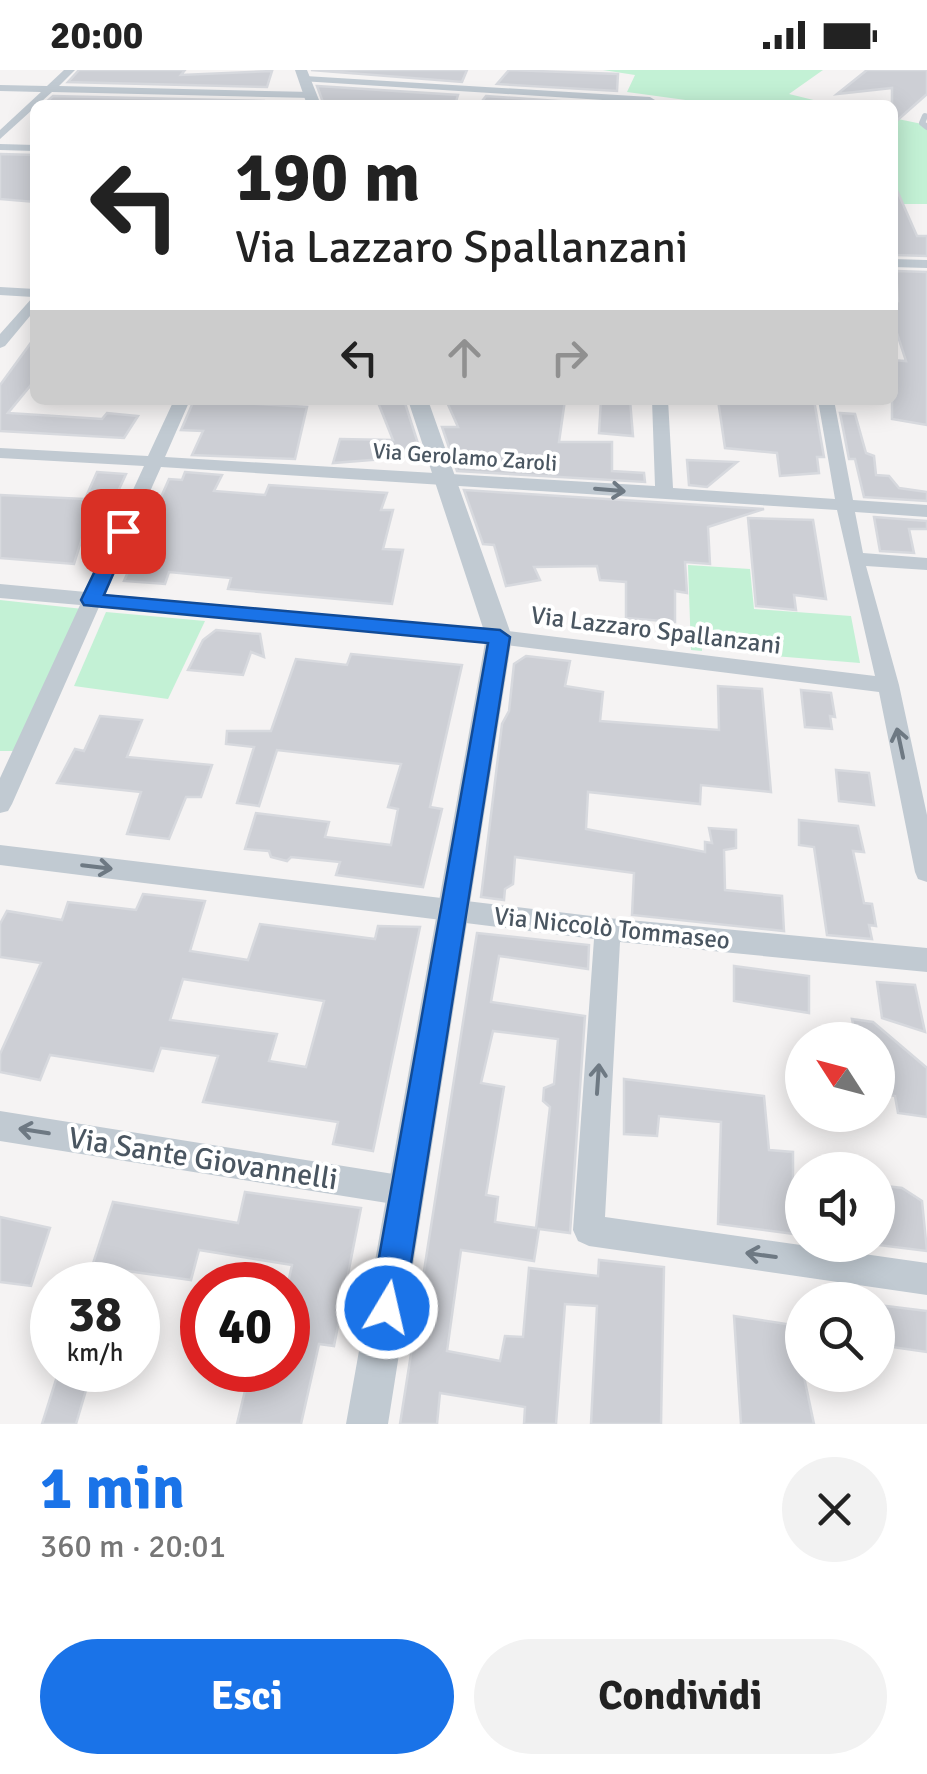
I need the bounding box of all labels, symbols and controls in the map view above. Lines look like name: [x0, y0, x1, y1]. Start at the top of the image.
text: 20:00: [50, 12, 143, 59]
text: 190 m: [235, 134, 420, 220]
icon: left: [70, 140, 200, 270]
text: Via Lazzaro Spallanzani: [235, 220, 688, 275]
icon: left: [332, 330, 387, 385]
icon: ahead: [437, 330, 492, 385]
icon: right: [542, 330, 597, 385]
street label: Via Gerolamo Zaroli: [372, 437, 558, 477]
one-way arrow: [593, 481, 626, 500]
pin: [81, 489, 166, 574]
icon: arrive: [96, 504, 151, 559]
street label: Via Lazzaro Spallanzani: [529, 599, 783, 661]
one-way arrow: [889, 728, 908, 760]
one-way arrow: [80, 858, 112, 877]
street label: Via Niccolò Tommaseo: [492, 900, 732, 956]
north arrow: [785, 1022, 895, 1132]
map controls: [785, 1022, 895, 1392]
one-way arrow: [589, 1064, 608, 1096]
street label: Via Sante Giovannelli: [66, 1119, 340, 1199]
one-way arrow: [18, 1122, 50, 1140]
button: sound: [785, 1152, 895, 1262]
one-way arrow: [745, 1246, 778, 1264]
position arrow: [335, 1256, 439, 1360]
speed limit sign: 40: [180, 1262, 310, 1392]
button: search: [785, 1282, 895, 1392]
text: 38: [68, 1284, 122, 1346]
text: km/h: [67, 1337, 123, 1368]
text: 1 min: [40, 1452, 185, 1526]
button: close: [782, 1457, 887, 1562]
text: 360 m · 20:01: [40, 1527, 226, 1566]
button: Esci: [40, 1639, 454, 1754]
button: Condividi: [474, 1639, 887, 1754]

